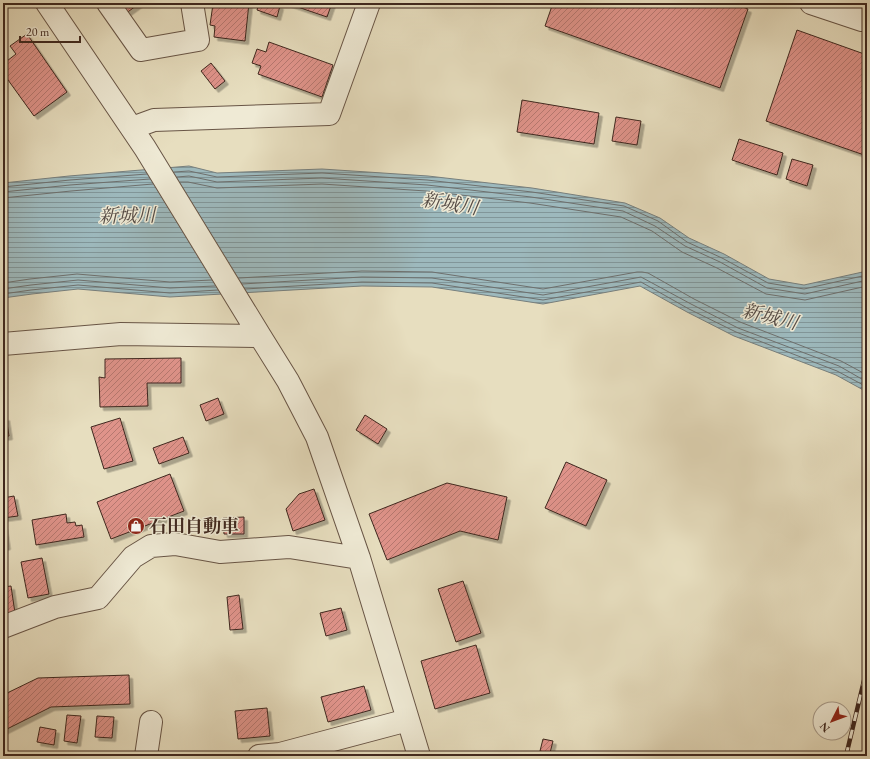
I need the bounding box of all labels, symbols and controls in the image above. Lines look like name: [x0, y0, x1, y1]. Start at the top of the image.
scale bar: [20, 18, 80, 44]
text: 20 m: [26, 24, 50, 40]
water label: 新城川: [420, 187, 482, 221]
water label: 新城川: [98, 202, 158, 228]
water label: 新城川: [739, 297, 802, 336]
place label: 石田自動車: [149, 514, 239, 537]
shop icon: 石田自動車: [126, 516, 146, 536]
north arrow: [812, 701, 852, 741]
text: N: [816, 720, 833, 736]

